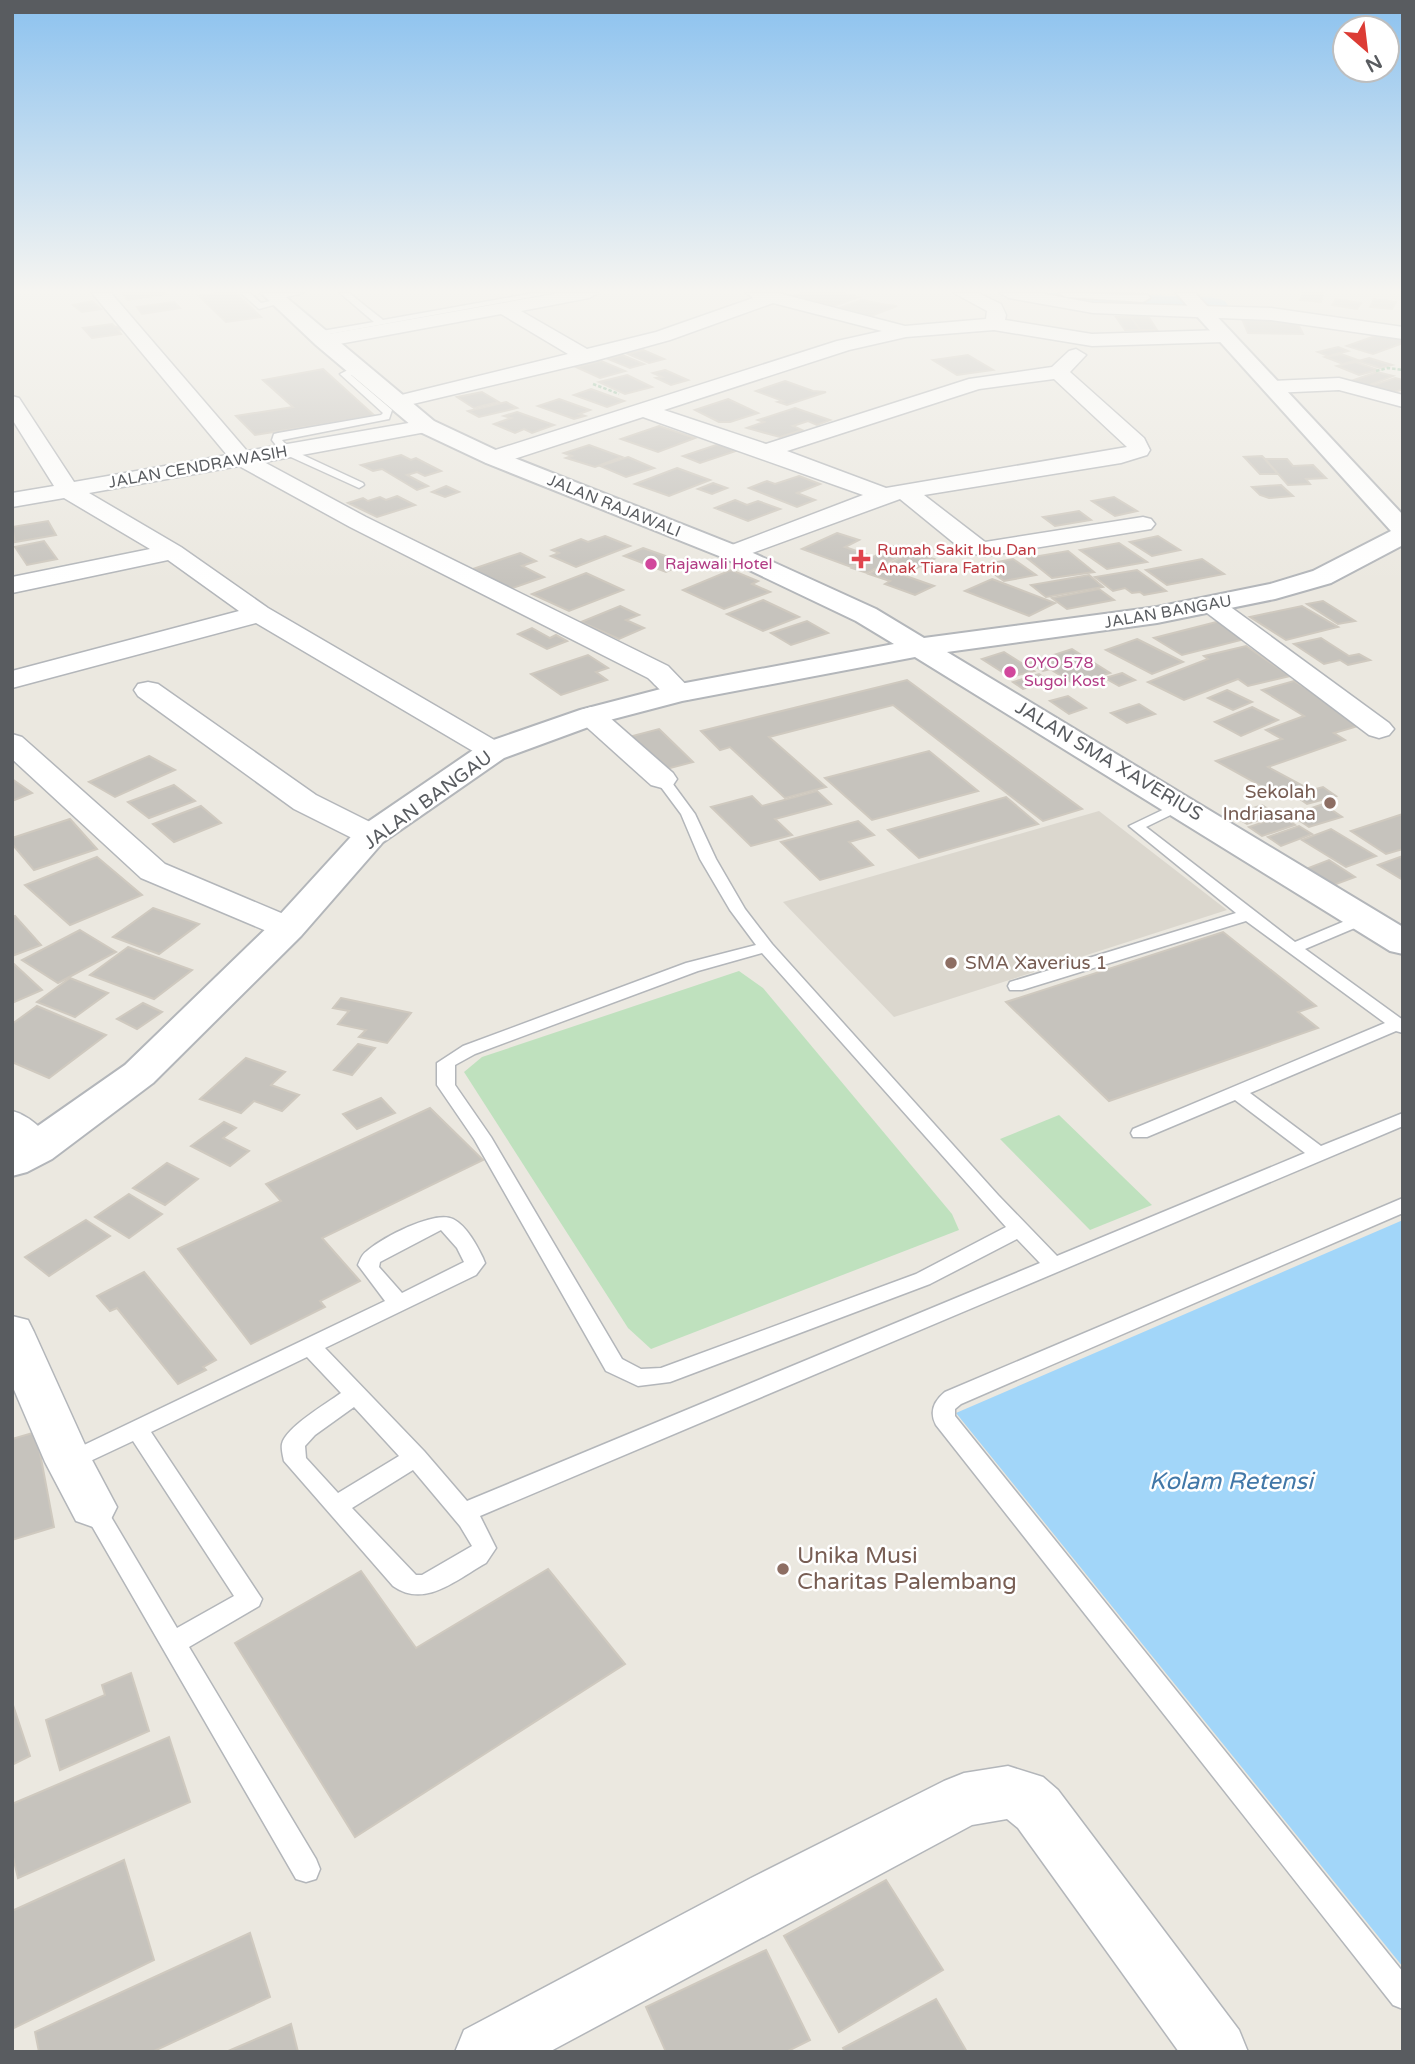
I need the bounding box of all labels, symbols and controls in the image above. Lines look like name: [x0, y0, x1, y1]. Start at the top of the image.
north arrow: [1331, 14, 1401, 84]
text: N: [1362, 50, 1385, 76]
street label: JALAN CENDRAWASIH: [107, 441, 289, 493]
street label: JALAN RAJAWALI: [544, 470, 684, 542]
place label: Rumah Sakit Ibu Dan Anak Tiara Fatrin: [877, 540, 1037, 578]
marker: Rumah Sakit Ibu Dan Anak Tiara Fatrin: [851, 549, 871, 569]
place label: Rajawali Hotel: [665, 554, 773, 574]
marker: Rajawali Hotel: [643, 556, 659, 572]
street label: JALAN BANGAU: [1103, 591, 1233, 633]
place label: OYO 578 Sugoi Kost: [1024, 653, 1106, 691]
marker: OYO 578 Sugoi Kost: [1002, 664, 1018, 680]
street label: JALAN SMA XAVERIUS: [1012, 696, 1206, 826]
street label: JALAN BANGAU: [360, 746, 496, 854]
place label: Sekolah Indriasana: [1222, 781, 1316, 825]
marker: Sekolah Indriasana: [1322, 795, 1338, 811]
place label: SMA Xaverius 1: [965, 952, 1108, 974]
marker: SMA Xaverius 1: [943, 955, 959, 971]
water label: Kolam Retensi: [1149, 1467, 1316, 1496]
place label: Unika Musi Charitas Palembang: [797, 1542, 1017, 1596]
marker: Unika Musi Charitas Palembang: [775, 1561, 791, 1577]

